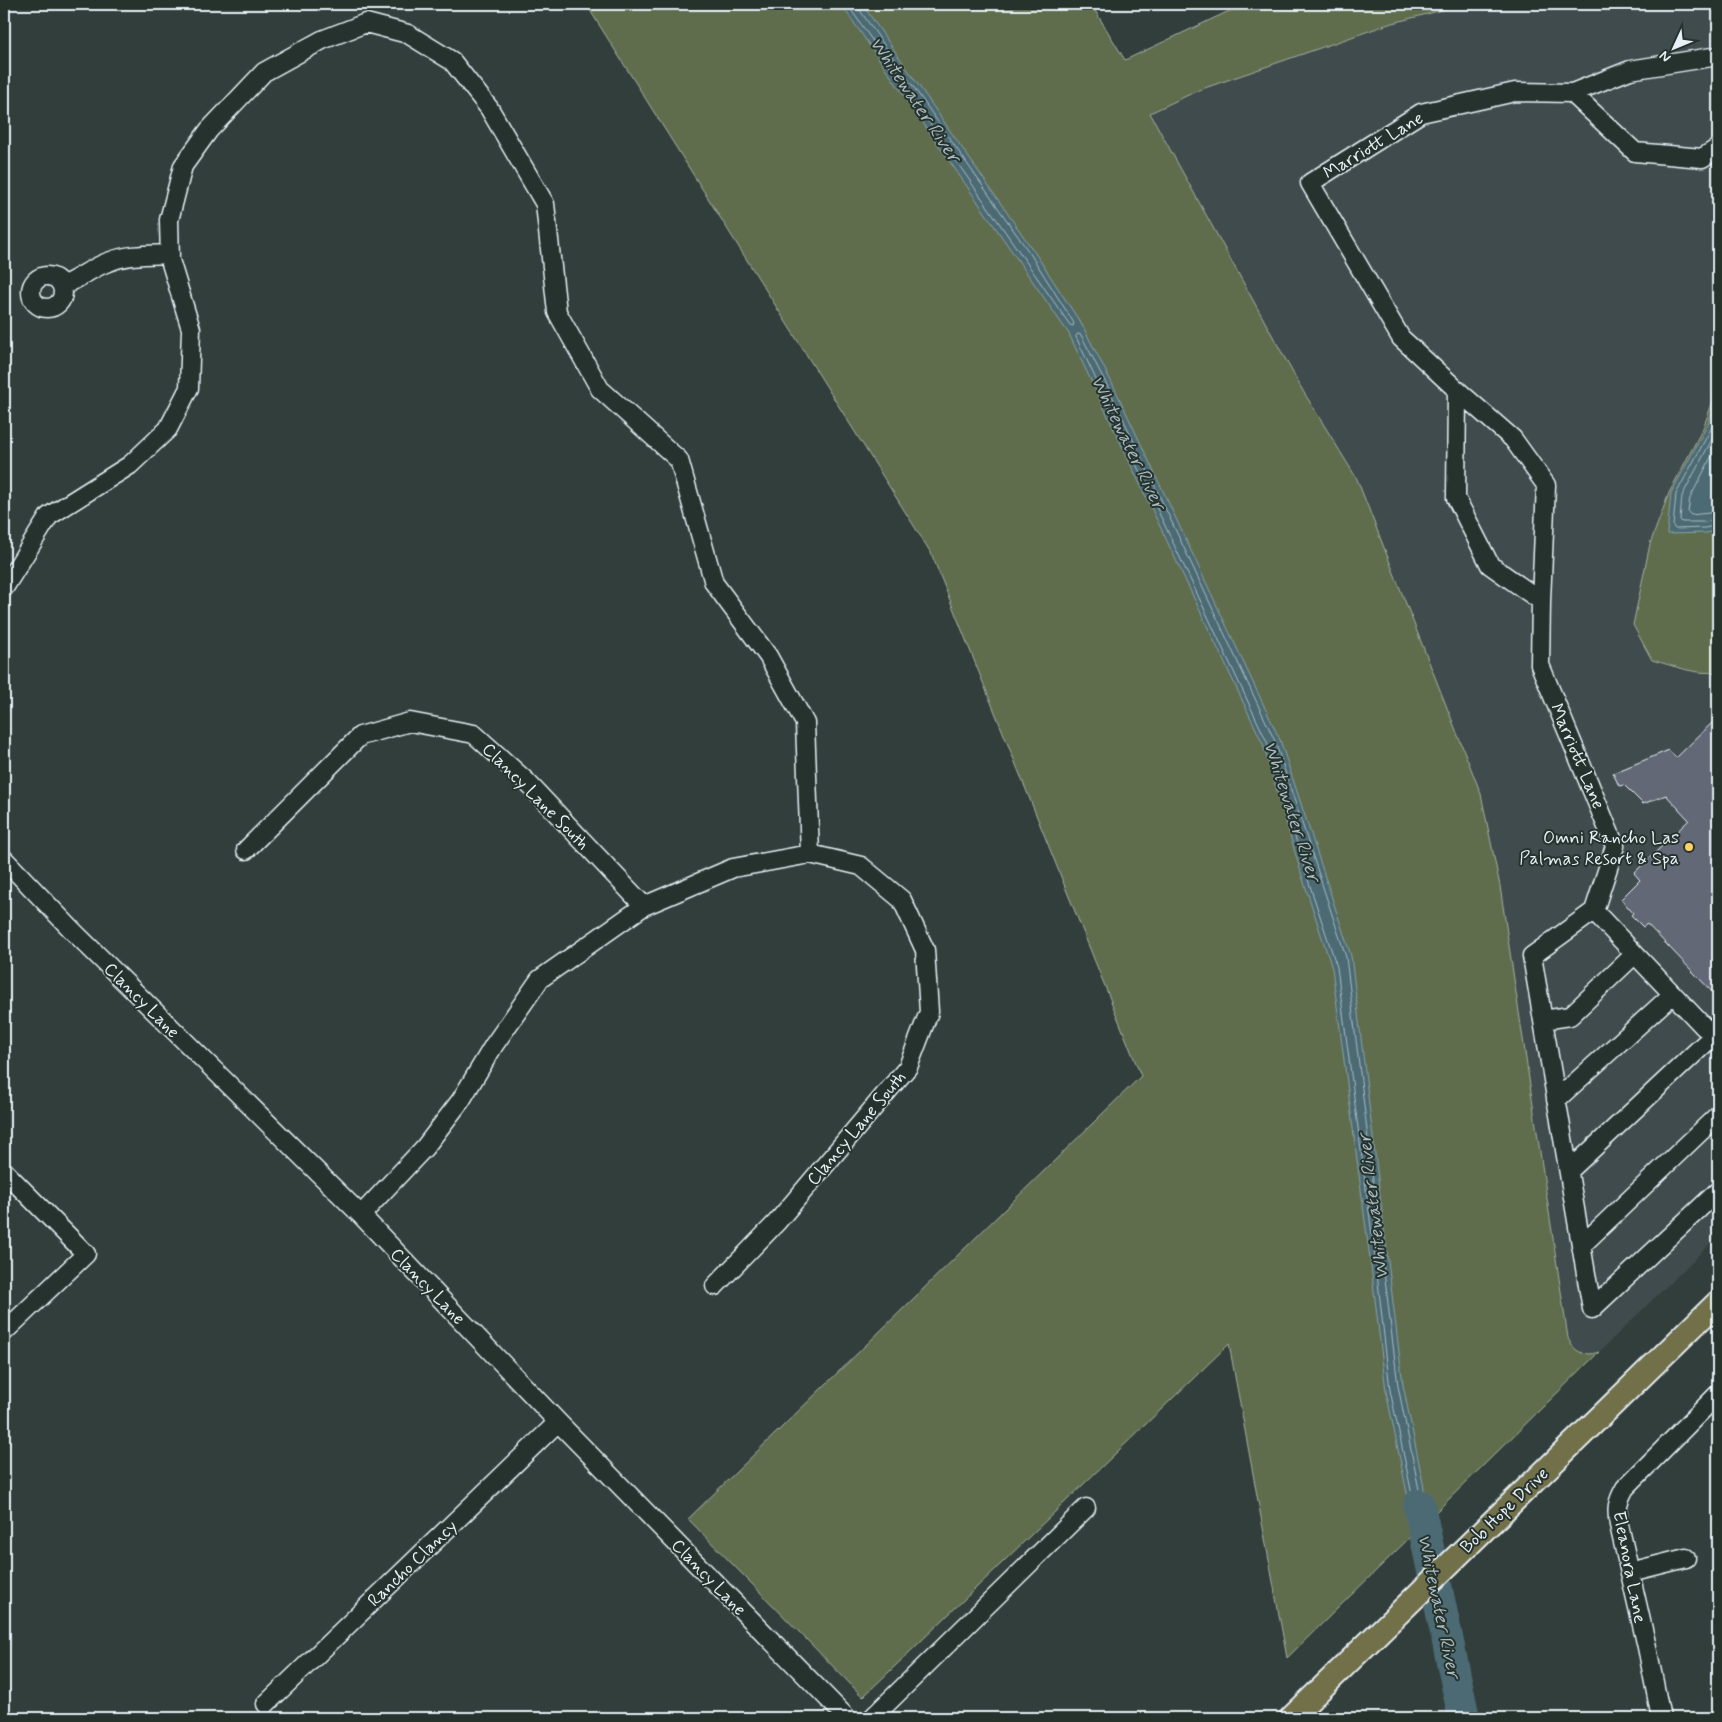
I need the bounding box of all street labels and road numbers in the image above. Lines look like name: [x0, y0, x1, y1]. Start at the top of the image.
street label: Marriott Lane: [1319, 107, 1428, 185]
street label: Marriott Lane: [1544, 700, 1610, 813]
street label: Clancy Lane South: [476, 738, 594, 856]
street label: Clancy Lane: [98, 957, 185, 1044]
street label: Clancy Lane South: [802, 1066, 912, 1191]
street label: Clancy Lane: [384, 1243, 470, 1330]
street label: Bob Hope Drive: [1455, 1462, 1554, 1559]
street label: Eleanora Lane: [1606, 1509, 1652, 1626]
street label: Rancho Clancy: [363, 1515, 463, 1613]
street label: Clancy Lane: [665, 1534, 751, 1621]

